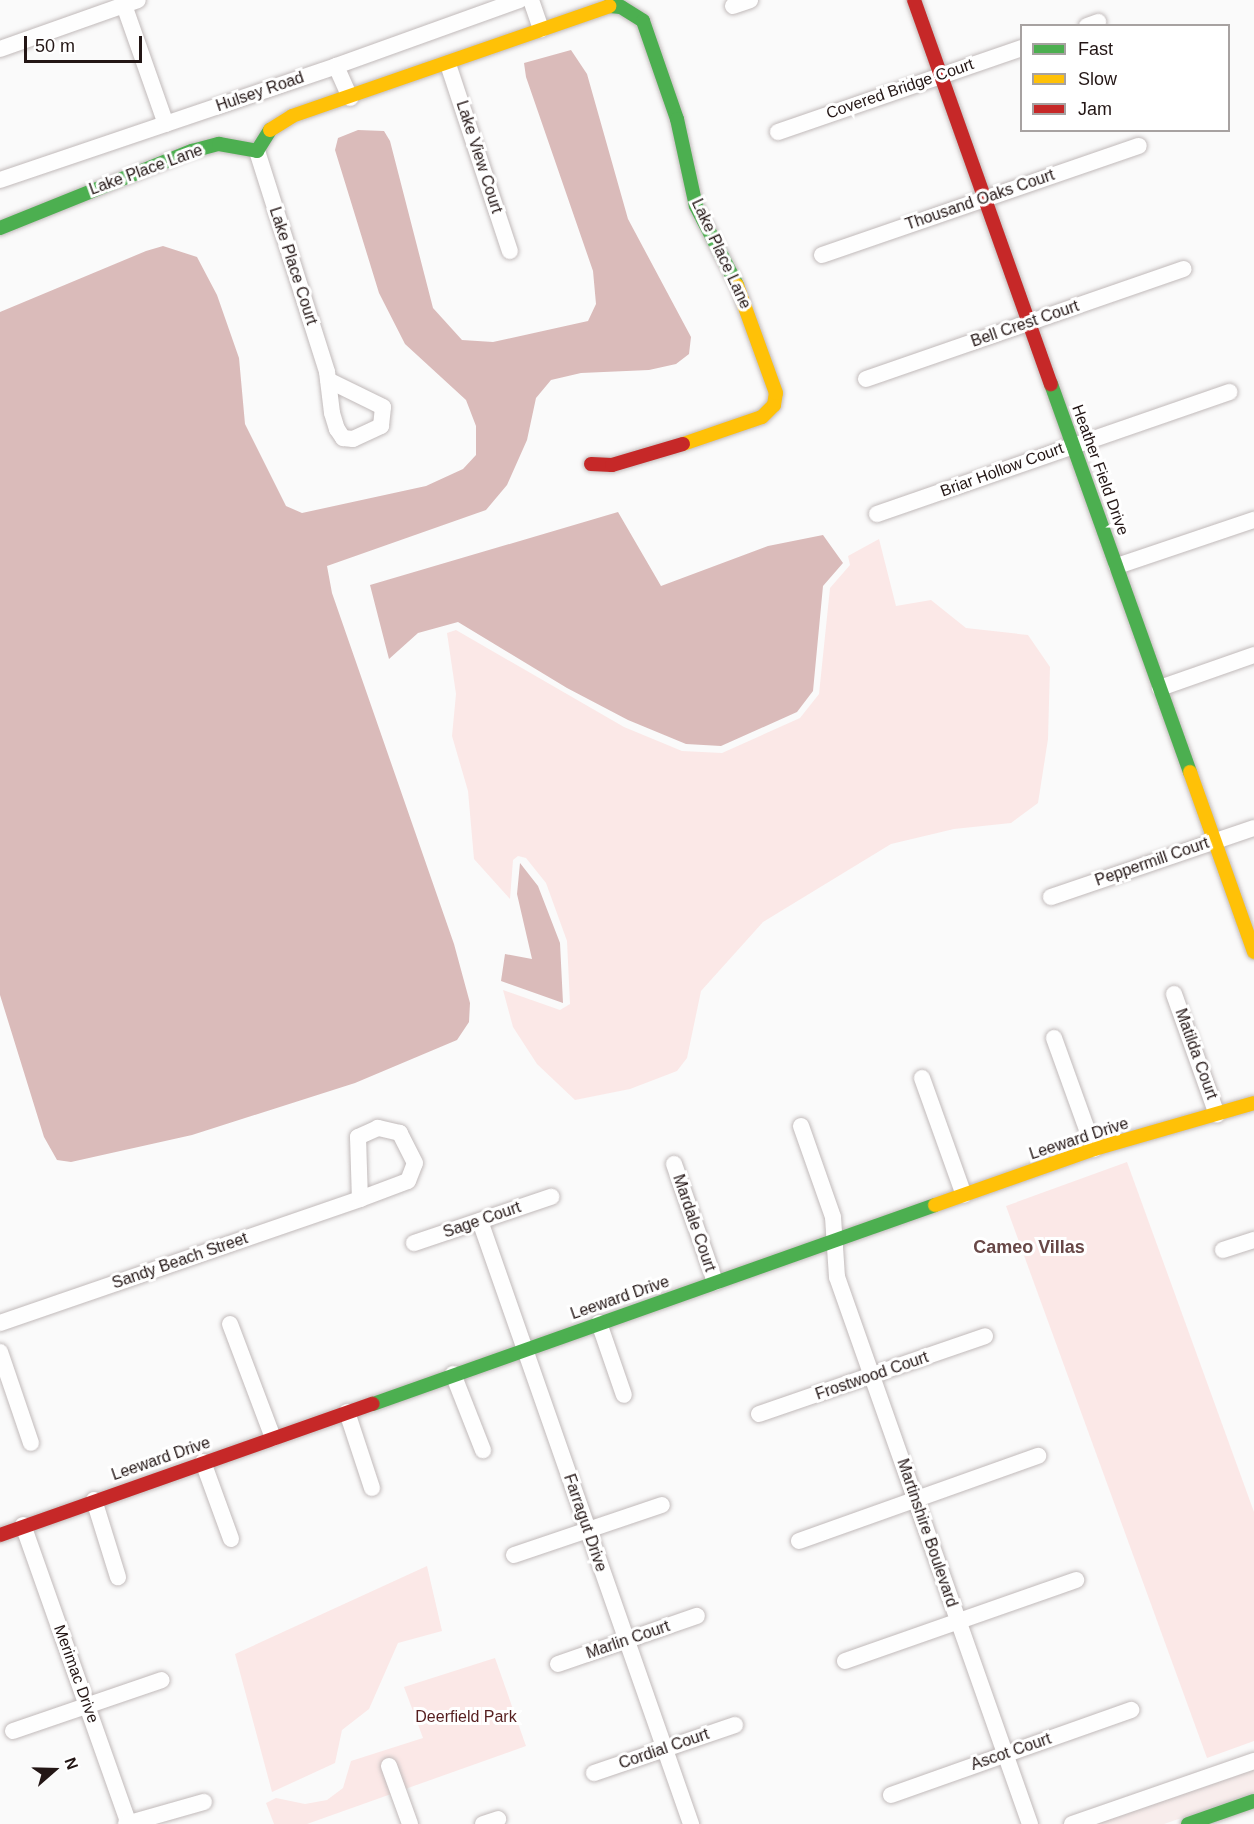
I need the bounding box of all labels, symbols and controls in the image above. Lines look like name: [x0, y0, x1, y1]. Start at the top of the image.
scale bar: [27, 24, 146, 62]
legend: [1020, 24, 1230, 132]
text: 50 m: [35, 36, 75, 56]
text: Fast: [1078, 39, 1113, 59]
street label: Covered Bridge Court: [824, 55, 976, 123]
street label: Hulsey Road: [214, 68, 306, 116]
text: Slow: [1078, 69, 1117, 89]
street label: Lake View Court: [452, 98, 506, 216]
text: Jam: [1078, 99, 1112, 119]
street label: Lake Place Lane: [87, 141, 205, 199]
street label: Thousand Oaks Court: [903, 165, 1057, 235]
street label: Lake Place Lane: [687, 196, 755, 312]
street label: Lake Place Court: [265, 205, 321, 327]
street label: Bell Crest Court: [968, 297, 1082, 351]
street label: Heather Field Drive: [1067, 402, 1133, 538]
street label: Briar Hollow Court: [938, 439, 1066, 501]
street label: Peppermill Court: [1093, 834, 1211, 890]
street label: Matilda Court: [1171, 1006, 1221, 1102]
street label: Leeward Drive: [1027, 1114, 1131, 1164]
street label: Mardale Court: [668, 1172, 720, 1274]
street label: Sage Court: [441, 1198, 523, 1242]
street label: Sandy Beach Street: [110, 1229, 250, 1293]
district label: Cameo Villas: [973, 1236, 1085, 1258]
street label: Leeward Drive: [568, 1272, 672, 1324]
street label: Frostwood Court: [813, 1348, 931, 1404]
street label: Leeward Drive: [109, 1433, 213, 1485]
street label: Martinshire Boulevard: [893, 1456, 961, 1610]
street label: Farragut Drive: [559, 1472, 611, 1574]
street label: Marlin Court: [584, 1617, 672, 1663]
street label: Merimac Drive: [49, 1622, 103, 1726]
park label: Deerfield Park: [415, 1707, 517, 1727]
street label: Cordial Court: [616, 1725, 712, 1773]
street label: Ascot Court: [968, 1729, 1054, 1775]
north arrow: [24, 1740, 84, 1800]
text: N: [61, 1755, 81, 1772]

